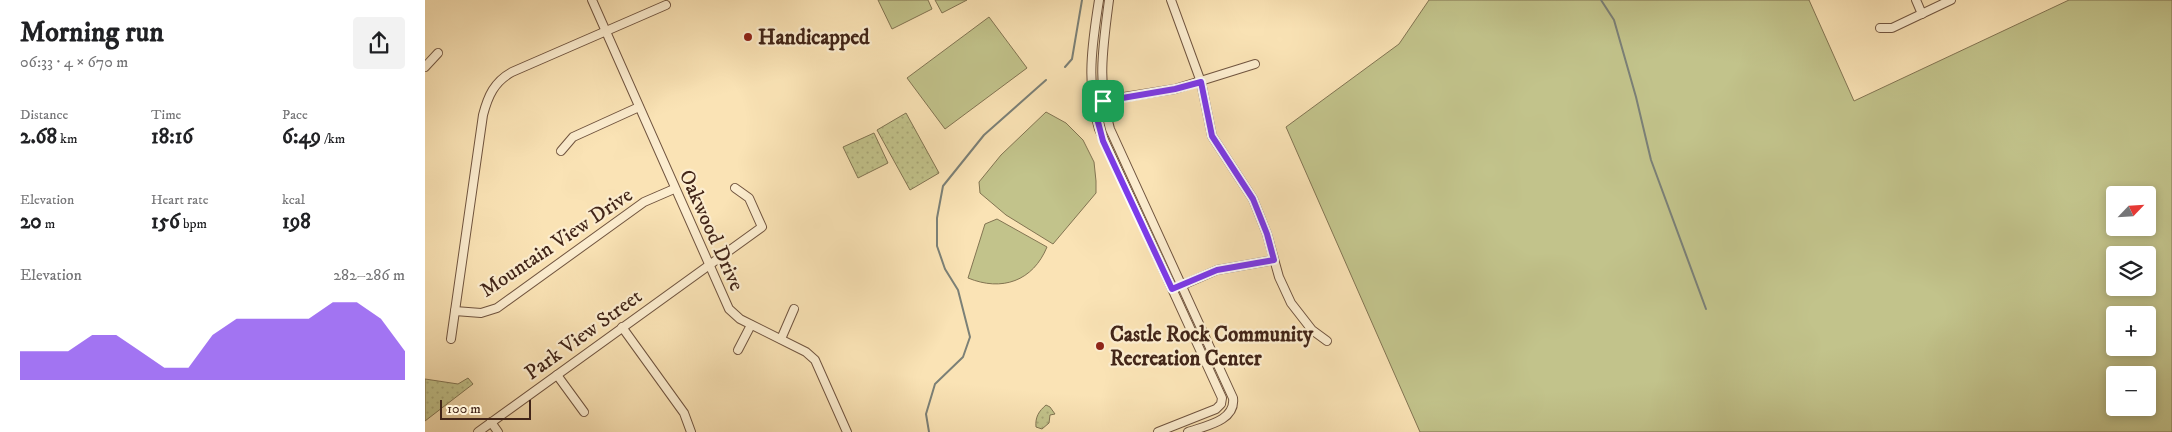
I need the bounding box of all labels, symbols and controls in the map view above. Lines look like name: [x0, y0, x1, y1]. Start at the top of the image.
text: Morning run: [20, 15, 164, 50]
button: share: [353, 17, 405, 69]
place label: Handicapped: [758, 25, 870, 51]
marker: Handicapped: [742, 31, 754, 43]
text: 06:33 · 4 × 670 m: [20, 52, 128, 72]
pin: [1082, 80, 1124, 122]
icon: arrive: [1089, 87, 1117, 115]
text: Distance: [20, 106, 68, 124]
text: Time: [151, 106, 181, 124]
text: Pace: [282, 106, 308, 124]
text: 2.68: [20, 124, 57, 150]
text: 18:16: [151, 124, 193, 150]
text: 6:49: [282, 124, 321, 150]
text: km: [57, 130, 78, 148]
text: /km: [321, 130, 345, 148]
street label: Oakwood Drive: [673, 166, 749, 295]
street label: Mountain View Drive: [475, 182, 638, 304]
north arrow: [2106, 186, 2156, 236]
map controls: [2106, 186, 2156, 416]
text: Elevation: [20, 191, 74, 209]
text: Heart rate: [151, 191, 208, 209]
text: kcal: [282, 191, 305, 209]
text: 20: [20, 209, 42, 235]
text: 156: [151, 209, 180, 235]
text: 198: [282, 209, 311, 235]
text: m: [42, 215, 55, 233]
text: bpm: [180, 215, 207, 233]
button: layers: [2106, 246, 2156, 296]
text: Elevation: [20, 265, 82, 285]
text: 282–286 m: [333, 265, 405, 285]
street label: Park View Street: [520, 283, 647, 386]
button: +: [2106, 306, 2156, 356]
place label: Castle Rock Community Recreation Center: [1110, 322, 1314, 372]
marker: Castle Rock Community Recreation Center: [1094, 340, 1106, 352]
button: −: [2106, 366, 2156, 416]
scale bar: [440, 397, 531, 420]
text: 100 m: [447, 400, 481, 418]

